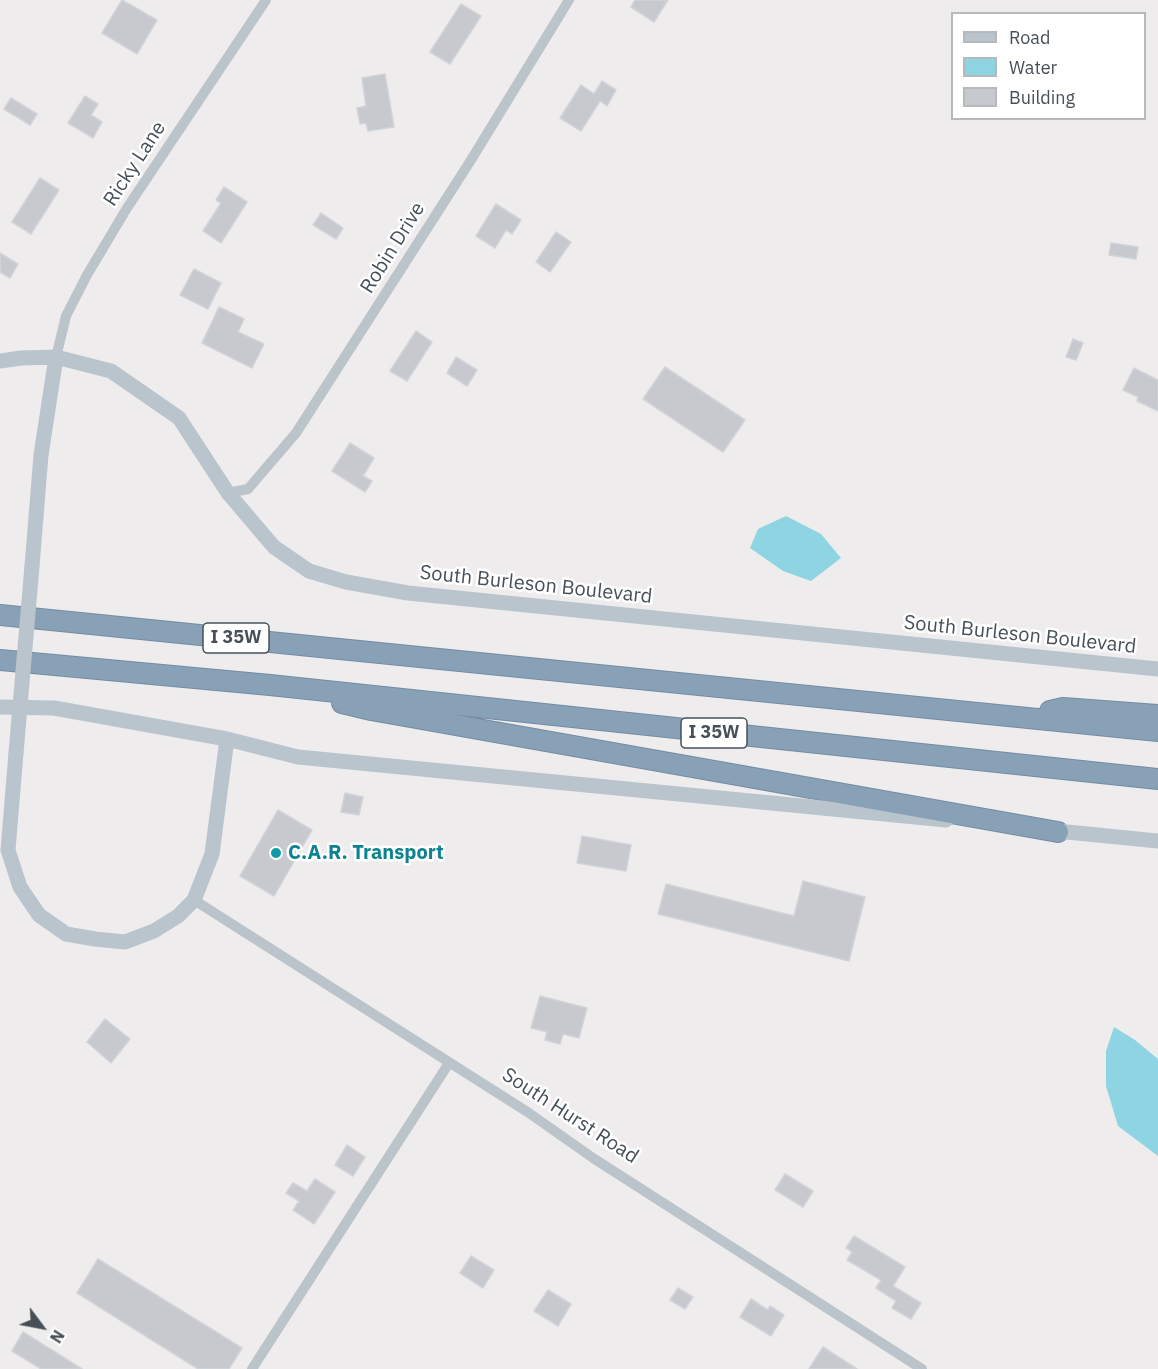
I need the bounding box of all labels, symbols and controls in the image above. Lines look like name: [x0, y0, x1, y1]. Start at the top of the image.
legend: [951, 12, 1146, 120]
text: Road: [1009, 26, 1050, 49]
text: Water: [1009, 56, 1057, 79]
text: Building: [1009, 86, 1075, 109]
street label: Ricky Lane: [99, 117, 171, 211]
street label: Robin Drive: [356, 198, 430, 298]
street label: South Burleson Boulevard: [419, 561, 653, 609]
street label: South Burleson Boulevard: [903, 611, 1137, 659]
road number: I 35W: [203, 623, 269, 653]
road number: I 35W: [681, 718, 747, 748]
place label: C.A.R. Transport: [288, 841, 444, 865]
marker: C.A.R. Transport: [269, 846, 283, 860]
street label: South Hurst Road: [497, 1063, 643, 1169]
north arrow: [12, 1297, 72, 1357]
text: N: [46, 1326, 69, 1347]

